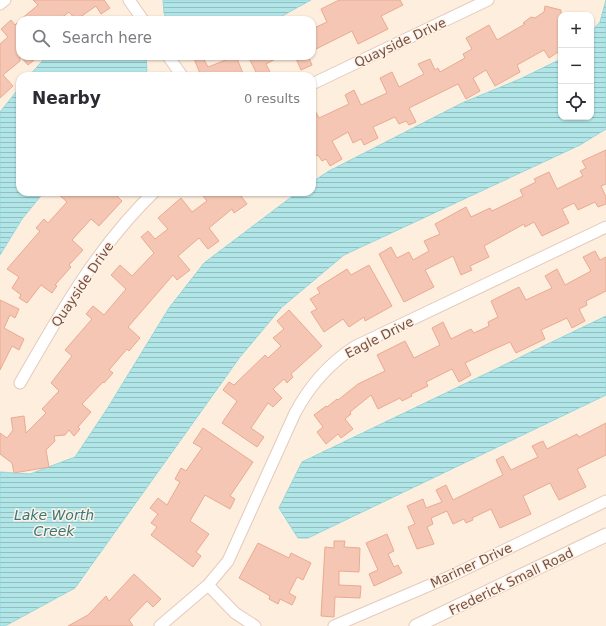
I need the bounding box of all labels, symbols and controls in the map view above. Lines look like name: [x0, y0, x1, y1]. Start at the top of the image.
map controls: [558, 12, 594, 120]
button: +: [558, 12, 594, 48]
street label: Quayside Drive: [352, 15, 448, 70]
search box: [16, 16, 316, 60]
icon: search: [30, 27, 52, 49]
text: Search here: [62, 29, 152, 47]
button: −: [558, 48, 594, 84]
button: locate: [558, 84, 594, 120]
text: Nearby: [32, 88, 101, 108]
text: 0 results: [244, 91, 300, 106]
street label: Quayside Drive: [48, 239, 116, 330]
street label: Eagle Drive: [342, 314, 416, 361]
water label: Lake Worth Creek: [14, 507, 94, 539]
street label: Mariner Drive: [428, 540, 514, 591]
street label: Frederick Small Road: [447, 545, 576, 618]

